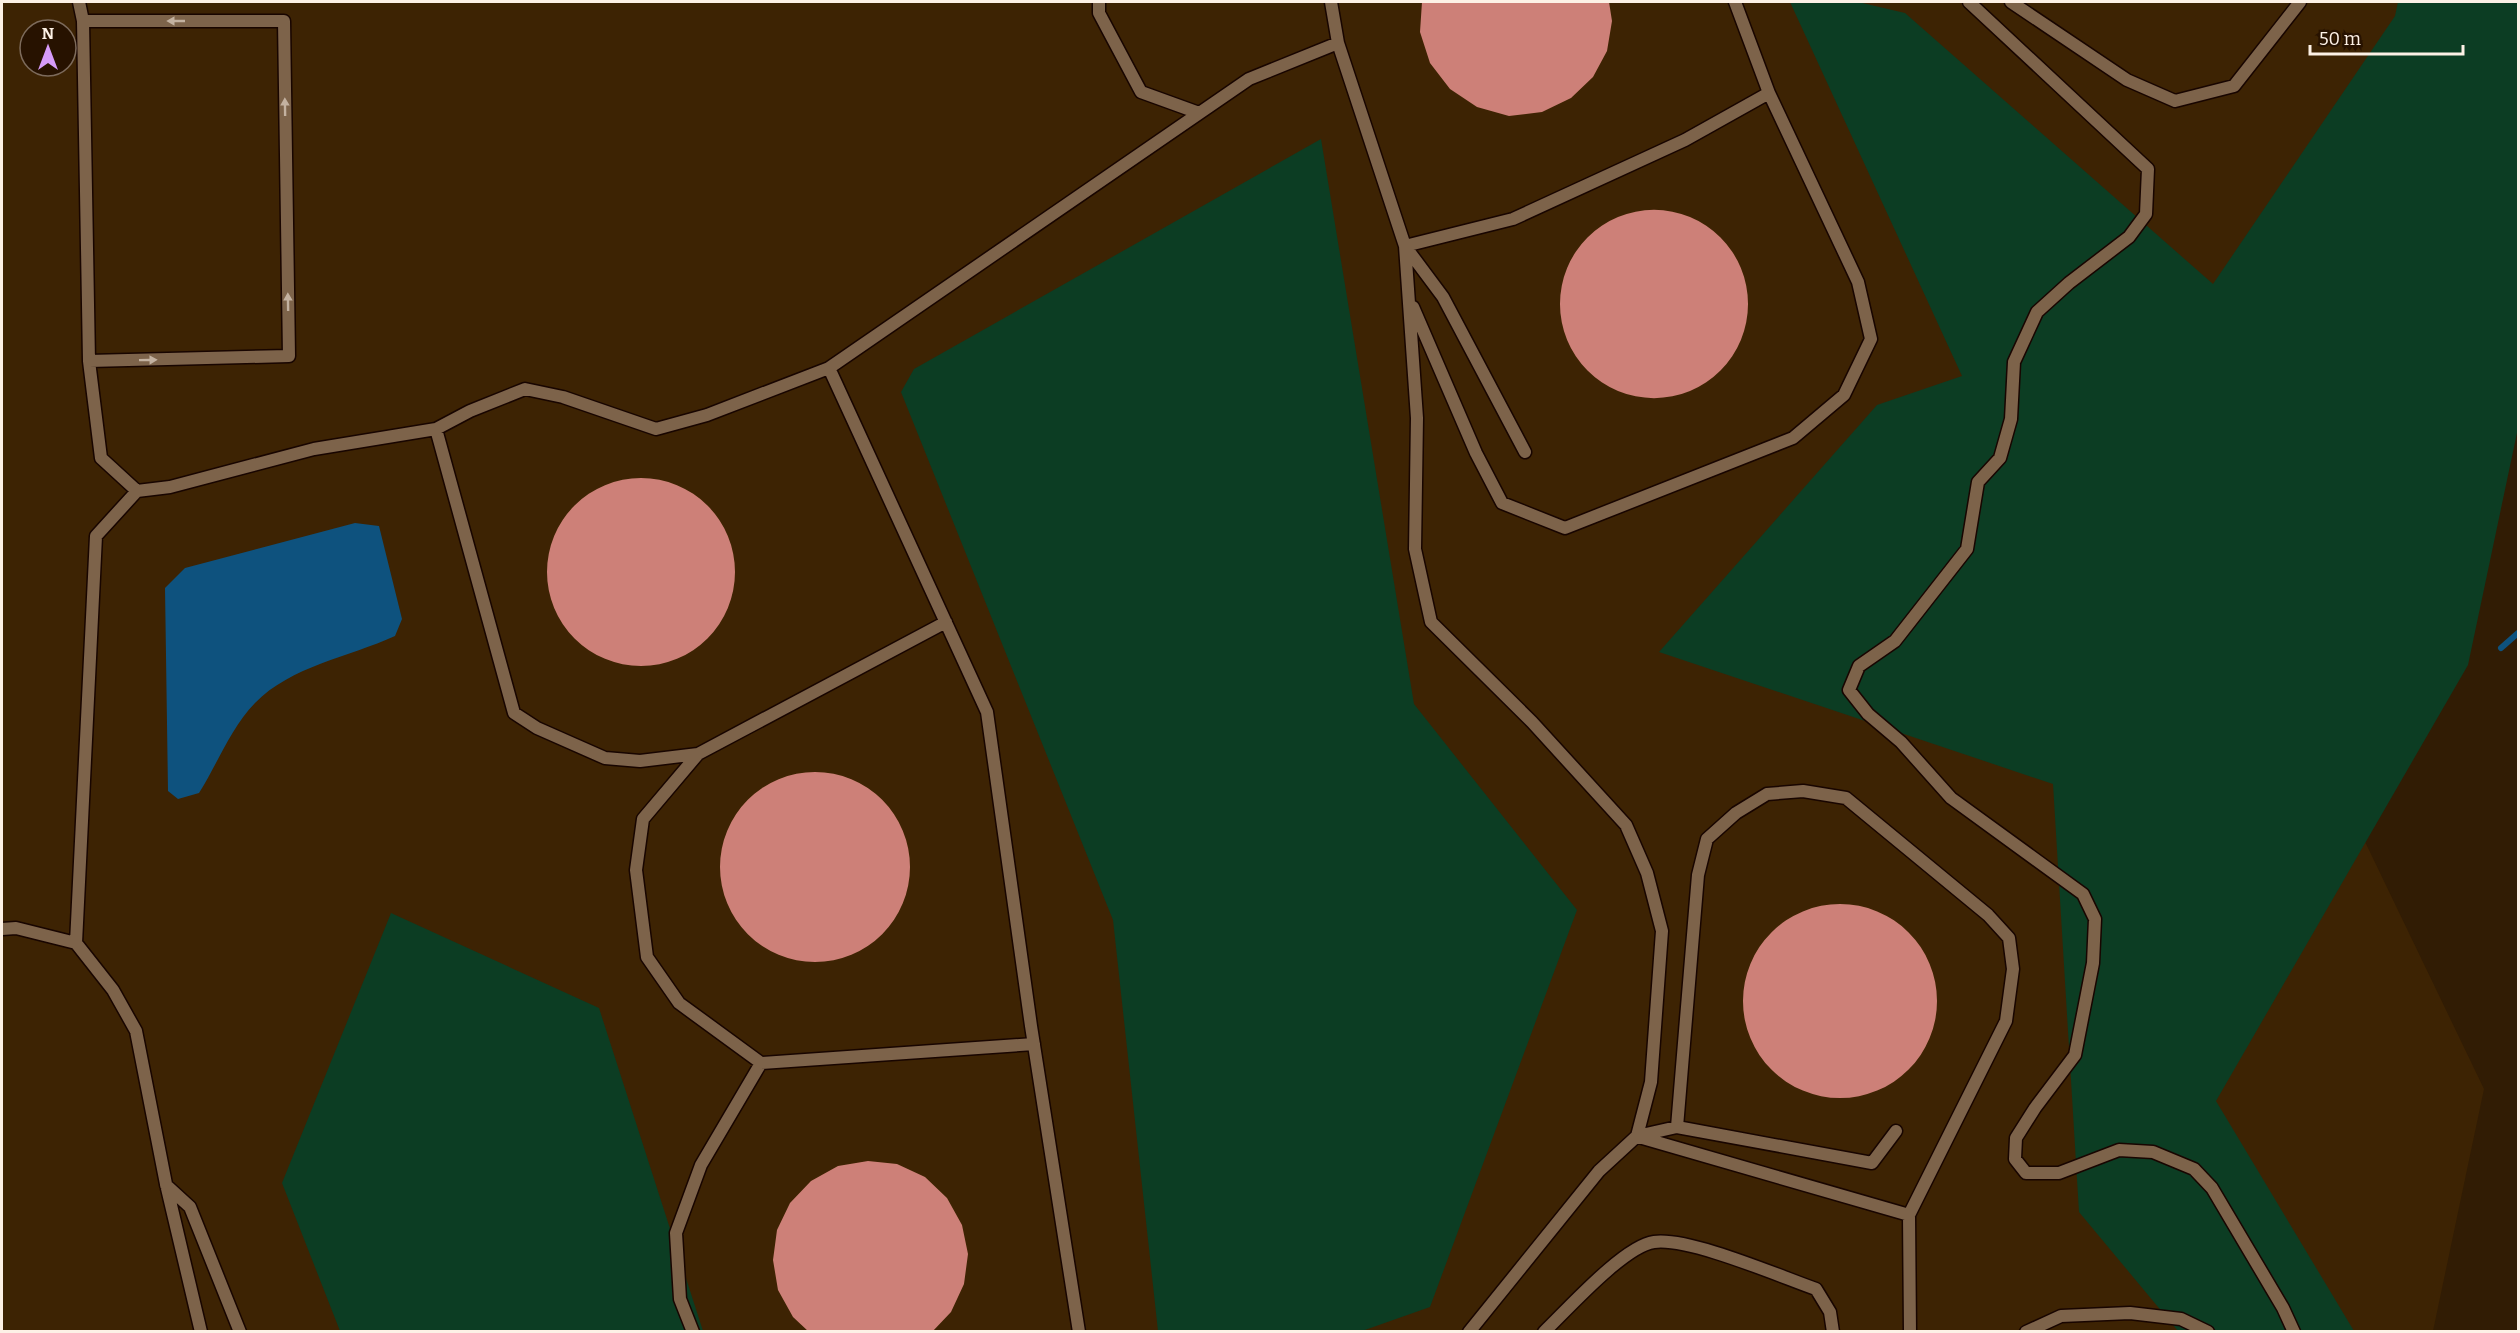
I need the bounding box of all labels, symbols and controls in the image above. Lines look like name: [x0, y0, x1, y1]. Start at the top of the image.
one-way arrow: [166, 16, 185, 26]
north arrow: [18, 18, 78, 78]
scale bar: [2310, 18, 2463, 56]
text: N: [42, 24, 54, 43]
text: 50 m: [2319, 28, 2361, 50]
one-way arrow: [280, 98, 290, 117]
one-way arrow: [283, 293, 293, 312]
one-way arrow: [138, 355, 157, 364]

